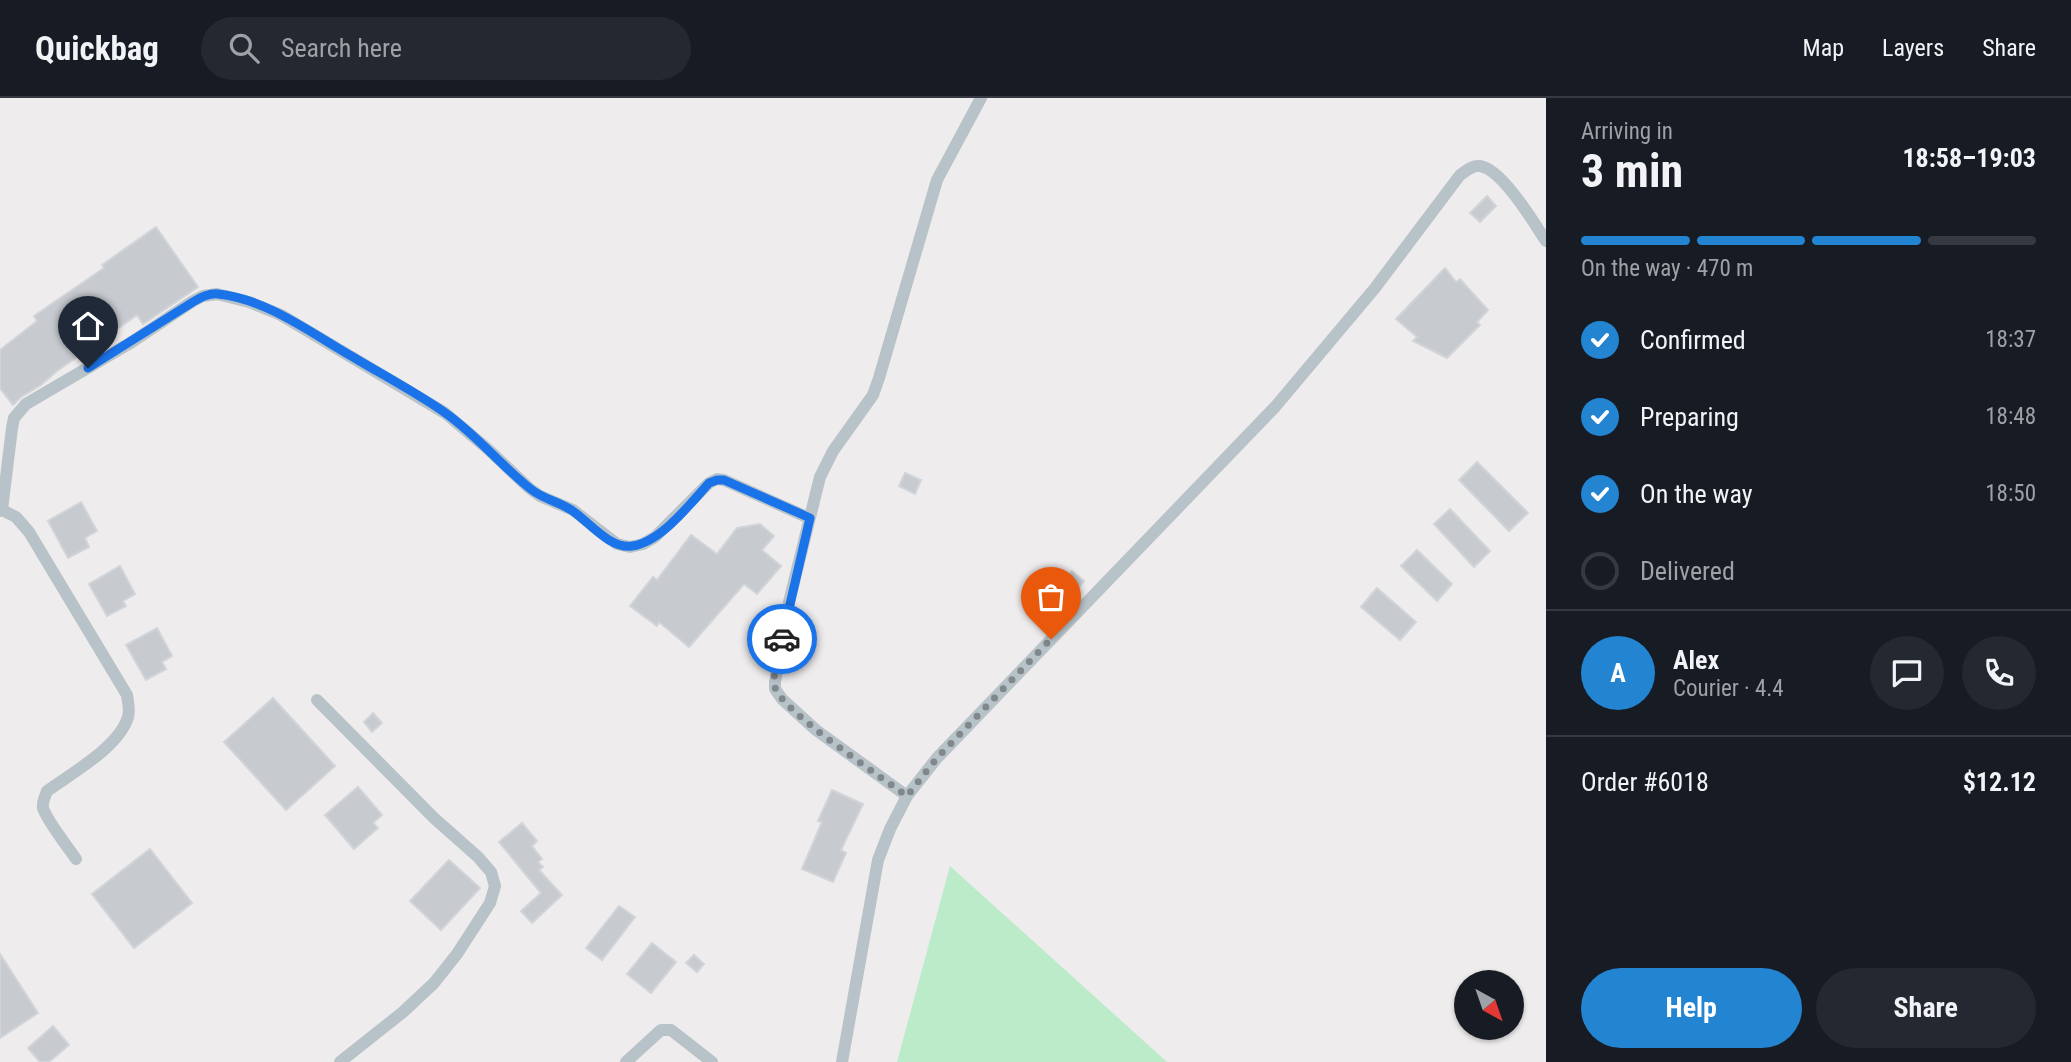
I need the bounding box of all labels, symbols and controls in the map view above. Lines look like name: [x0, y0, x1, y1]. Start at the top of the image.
search box: [201, 17, 691, 80]
text: Quickbag: [35, 29, 159, 68]
icon: search: [225, 29, 263, 67]
text: Search here: [281, 33, 402, 63]
text: Map: [1803, 34, 1844, 62]
text: Layers: [1882, 34, 1944, 62]
text: Share: [1982, 34, 2036, 62]
text: Arriving in: [1581, 118, 1673, 145]
text: 18:58–19:03: [1902, 143, 2036, 173]
text: 3 min: [1581, 144, 1683, 198]
text: On the way · 470 m: [1581, 255, 1753, 282]
pin: [58, 296, 118, 368]
icon: home: [69, 307, 107, 345]
icon: check: [1581, 321, 1619, 359]
text: Confirmed: [1640, 325, 1746, 355]
text: 18:37: [1985, 326, 2036, 353]
icon: check: [1581, 398, 1619, 436]
text: Preparing: [1640, 402, 1739, 432]
text: 18:48: [1985, 403, 2036, 430]
icon: check: [1581, 475, 1619, 513]
text: On the way: [1640, 479, 1753, 509]
text: 18:50: [1985, 480, 2036, 507]
text: Delivered: [1640, 556, 1735, 586]
pin: [1021, 567, 1081, 639]
icon: bag: [1032, 578, 1070, 616]
courier: [747, 604, 817, 674]
icon: car: [763, 620, 801, 658]
button: chat: [1870, 636, 1944, 710]
button: phone: [1962, 636, 2036, 710]
text: Alex: [1673, 645, 1719, 675]
text: A: [1610, 658, 1626, 688]
text: Courier · 4.4: [1673, 675, 1784, 702]
text: Order #6018: [1581, 767, 1709, 797]
text: $12.12: [1963, 767, 2036, 797]
button: Help: [1581, 968, 1802, 1048]
button: Share: [1816, 968, 2036, 1048]
north arrow: [1454, 970, 1524, 1040]
map controls: [1454, 970, 1524, 1040]

